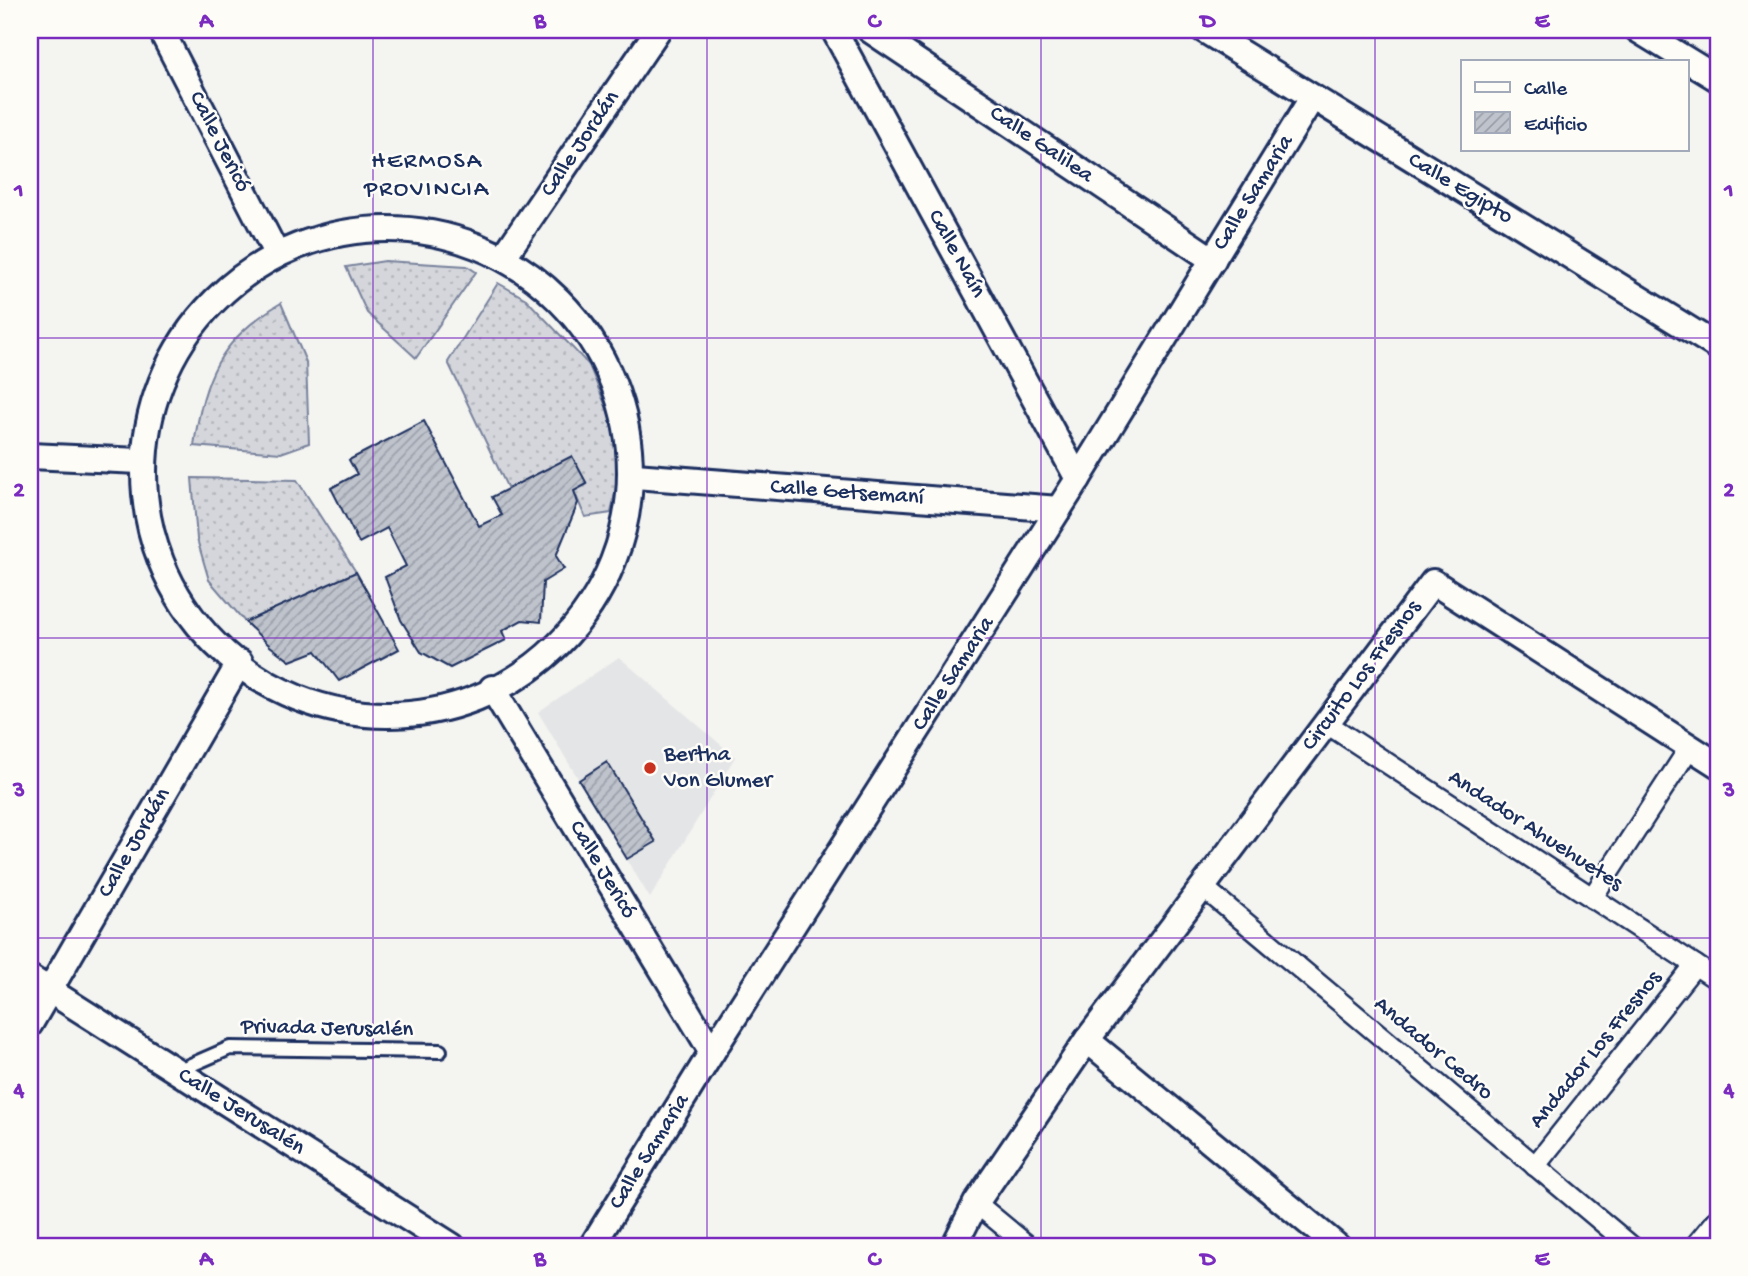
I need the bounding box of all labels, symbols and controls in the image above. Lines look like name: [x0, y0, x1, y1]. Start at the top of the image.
text: A: [198, 9, 214, 36]
text: B: [533, 9, 547, 36]
text: C: [868, 9, 883, 36]
text: D: [1199, 9, 1217, 36]
text: E: [1535, 9, 1551, 36]
legend: [1461, 60, 1688, 150]
text: Calle: [1524, 78, 1568, 103]
street label: Calle Jordán: [536, 86, 626, 202]
street label: Calle Jericó: [182, 87, 256, 197]
street label: Calle Galilea: [984, 100, 1099, 190]
text: Edificio: [1524, 114, 1588, 139]
street label: Calle Samaria: [1208, 129, 1301, 256]
street label: Calle Egipto: [1403, 147, 1517, 231]
district label: HERMOSA PROVINCIA: [363, 148, 490, 205]
text: 1: [13, 178, 24, 205]
text: 1: [1723, 178, 1734, 205]
street label: Calle Naín: [921, 205, 991, 303]
street label: Calle Getsemaní: [769, 474, 926, 512]
text: 2: [13, 478, 25, 505]
text: 2: [1723, 478, 1735, 505]
street label: Circuito Los Fresnos: [1297, 595, 1428, 757]
street label: Calle Samaria: [907, 611, 1002, 736]
place label: Bertha Von Glumer: [663, 742, 774, 795]
marker: Bertha Von Glumer: [642, 760, 658, 776]
street label: Andador Ahuehuetes: [1442, 764, 1628, 898]
text: 3: [12, 778, 25, 805]
text: 3: [1722, 778, 1735, 805]
street label: Calle Jordán: [93, 783, 177, 903]
street label: Calle Jericó: [562, 816, 642, 924]
street label: Andador Los Fresnos: [1524, 965, 1668, 1135]
street label: Andador Cedro: [1368, 991, 1498, 1107]
street label: Privada Jerusalén: [240, 1014, 414, 1044]
street label: Calle Jerusalén: [172, 1062, 310, 1162]
text: 4: [13, 1078, 25, 1105]
text: 4: [1723, 1078, 1735, 1105]
street label: Calle Samaria: [604, 1088, 697, 1215]
text: A: [198, 1247, 214, 1274]
text: B: [533, 1247, 547, 1274]
text: C: [868, 1247, 883, 1274]
text: D: [1199, 1247, 1217, 1274]
text: E: [1535, 1247, 1551, 1274]

